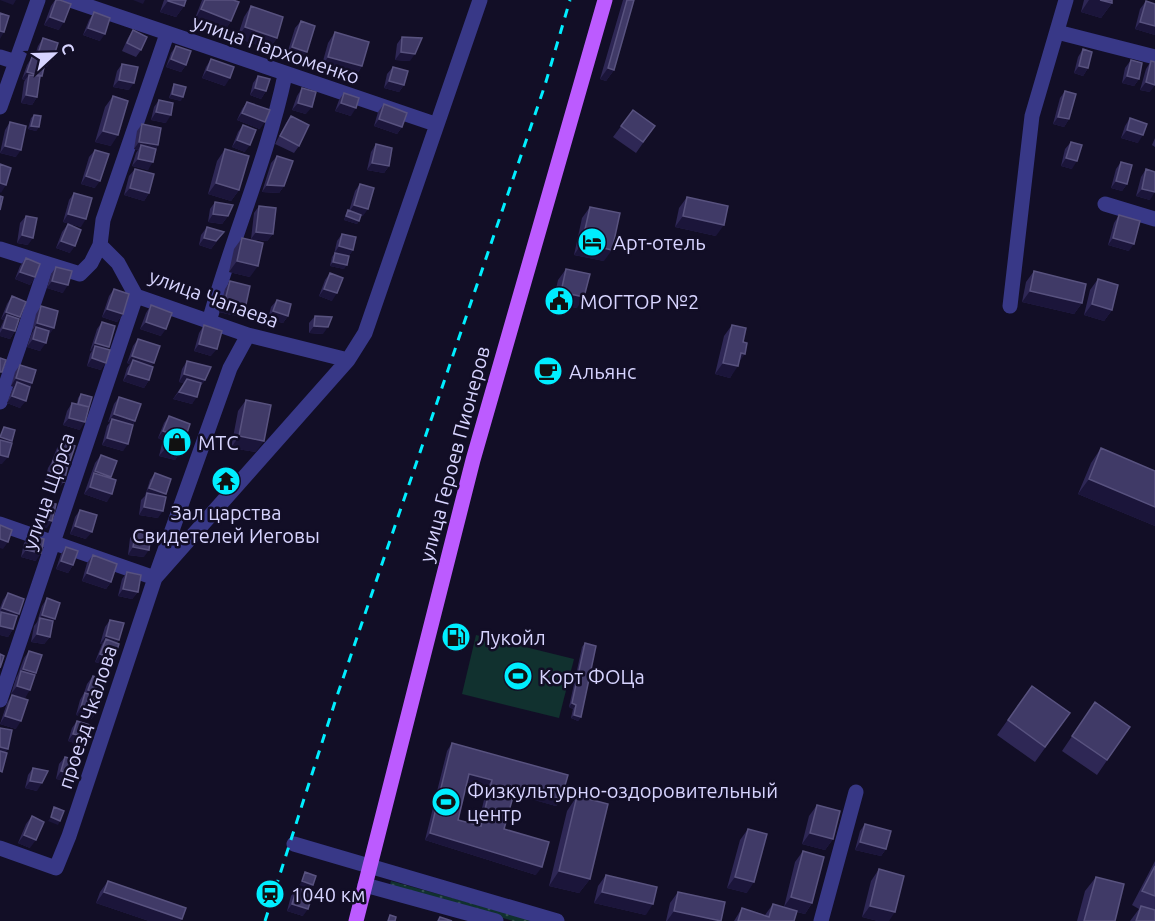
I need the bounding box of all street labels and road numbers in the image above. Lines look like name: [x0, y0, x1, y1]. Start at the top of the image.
street label: улица Пархоменко: [189, 10, 363, 88]
street label: улица Чапаева: [146, 264, 282, 332]
street label: улица Героев Пионеров: [414, 343, 494, 565]
street label: улица Щорса: [17, 430, 79, 552]
street label: проезд Чкалова: [53, 642, 121, 792]

